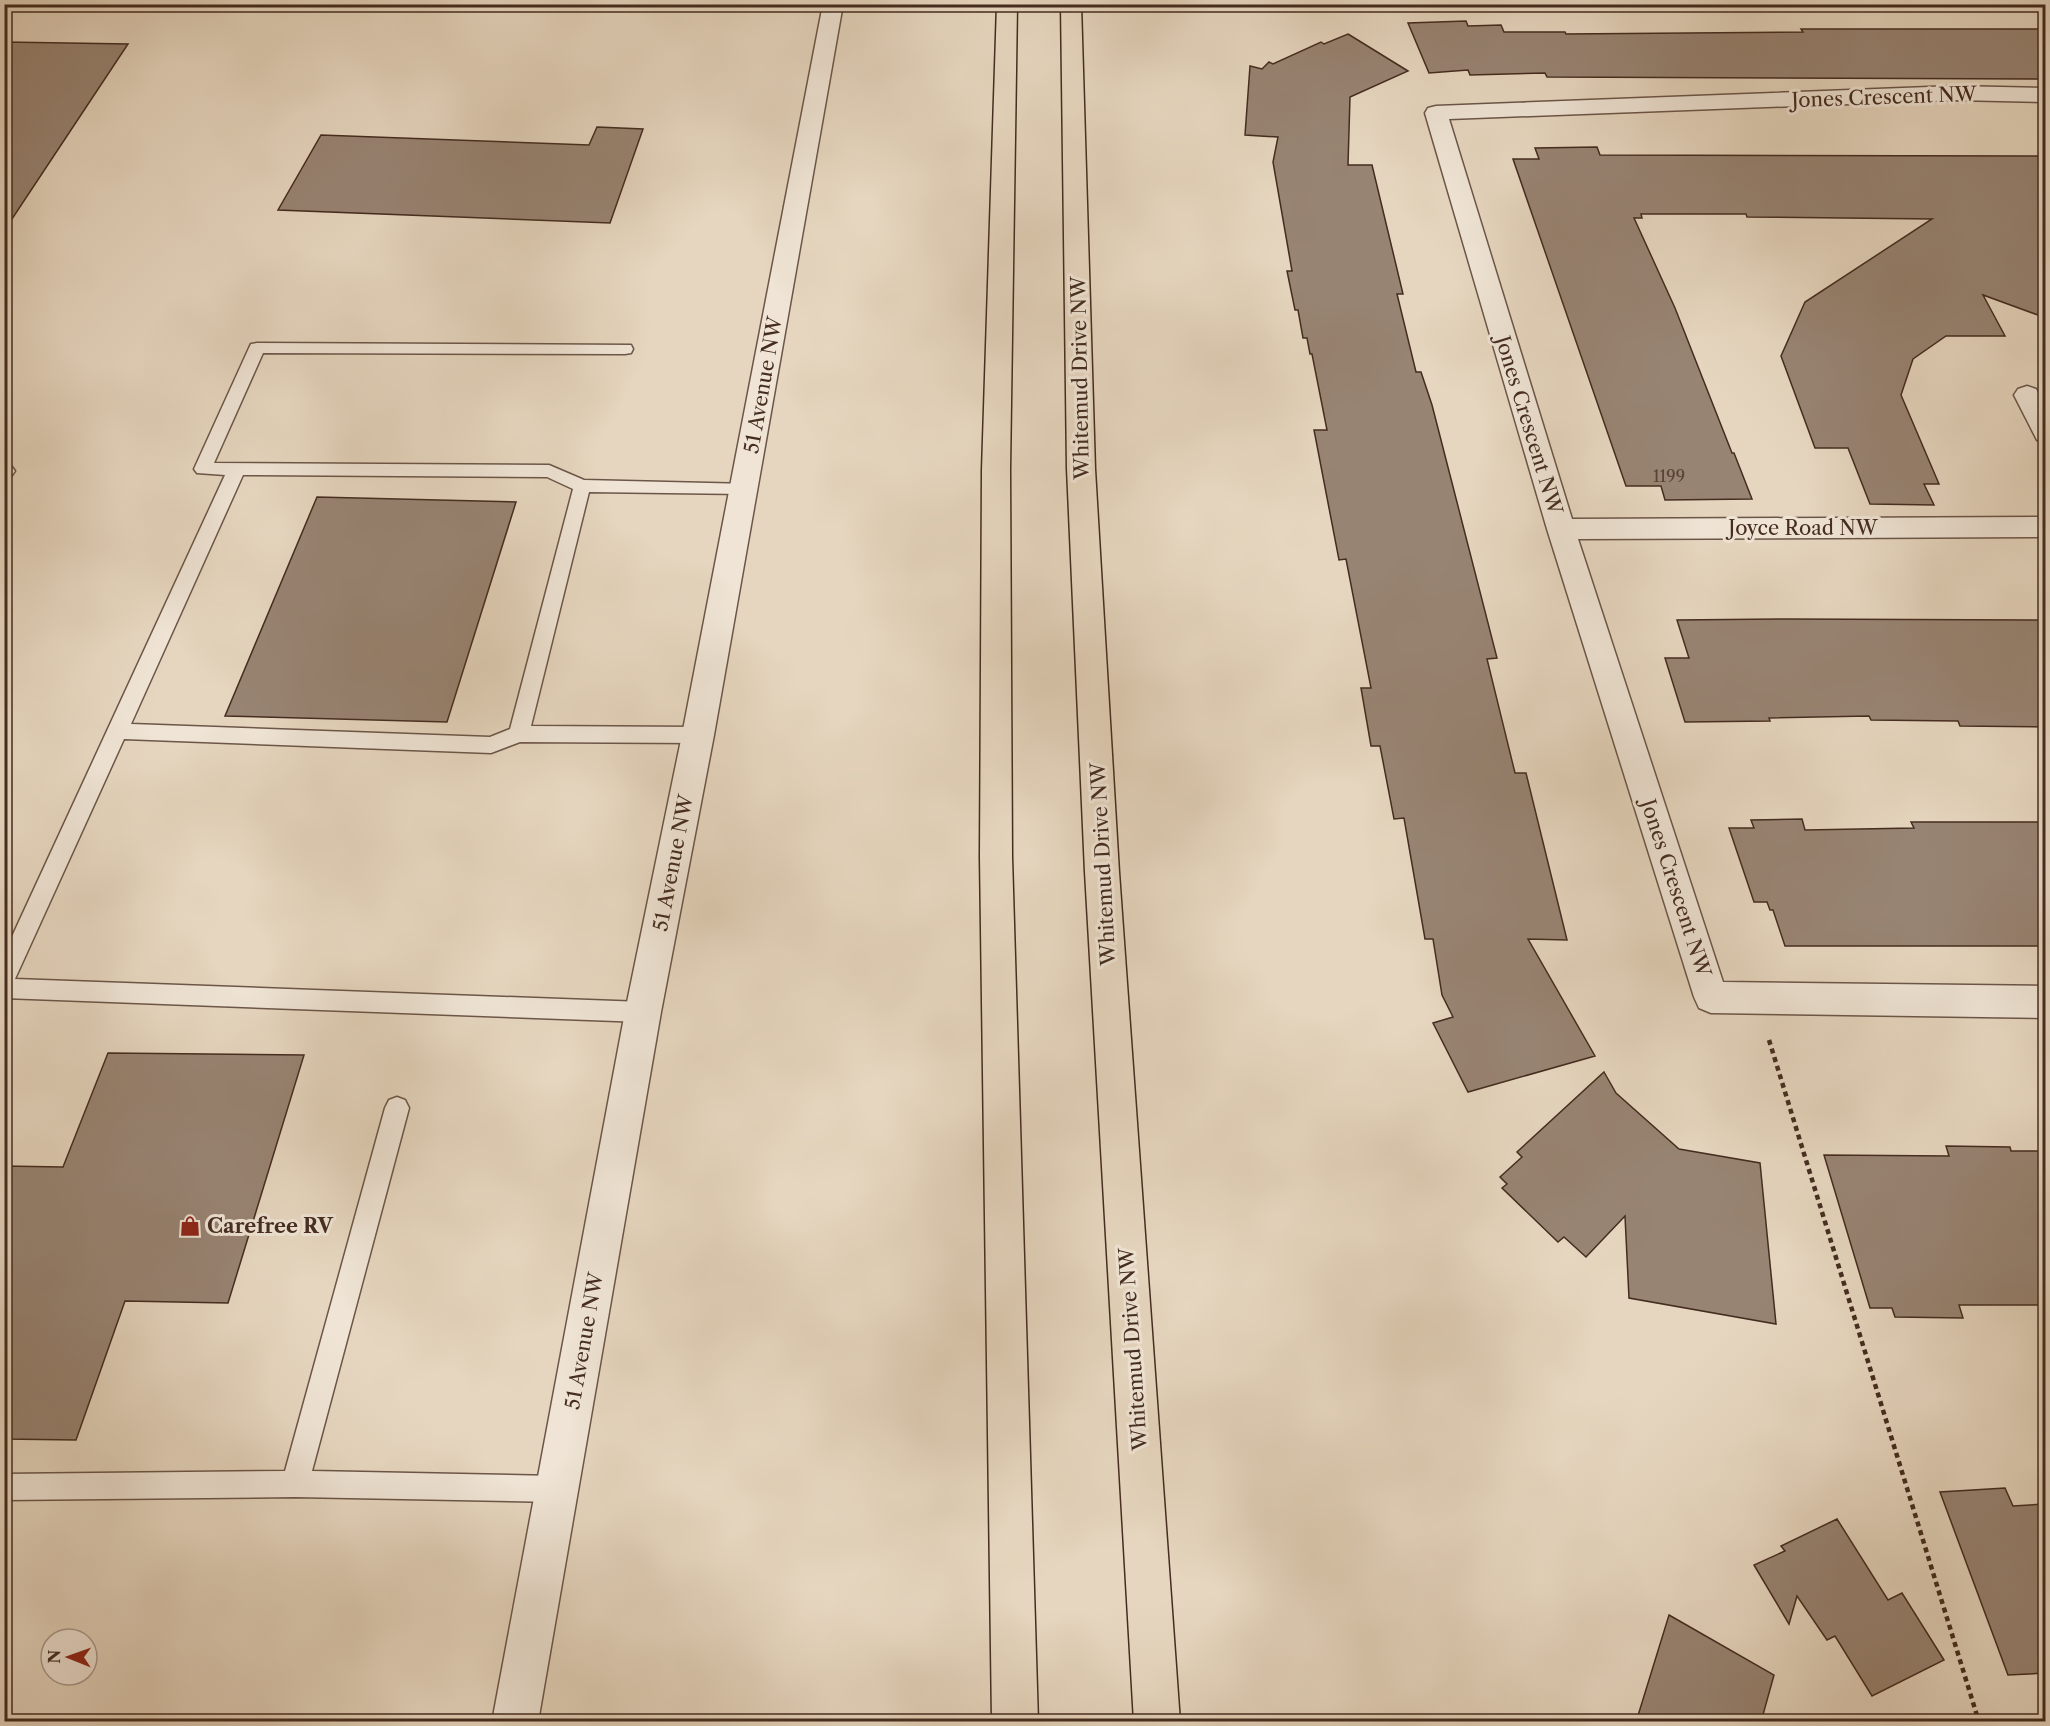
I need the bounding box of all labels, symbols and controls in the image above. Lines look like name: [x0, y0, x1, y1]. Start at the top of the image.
street label: Jones Crescent NW: [1788, 82, 1978, 112]
street label: Whitemud Drive NW: [1066, 275, 1094, 481]
street label: 51 Avenue NW: [739, 314, 787, 455]
street label: Jones Crescent NW: [1490, 330, 1568, 518]
house number: 1199: [1653, 466, 1685, 486]
street label: Joyce Road NW: [1725, 516, 1879, 540]
street label: Whitemud Drive NW: [1086, 761, 1120, 967]
street label: 51 Avenue NW: [648, 792, 698, 933]
street label: Jones Crescent NW: [1635, 793, 1716, 981]
shop icon: Carefree RV: [178, 1214, 202, 1238]
place label: Carefree RV: [207, 1214, 334, 1238]
street label: Whitemud Drive NW: [1114, 1246, 1152, 1452]
street label: 51 Avenue NW: [560, 1270, 608, 1411]
north arrow: [39, 1627, 99, 1687]
text: N: [44, 1650, 64, 1664]

